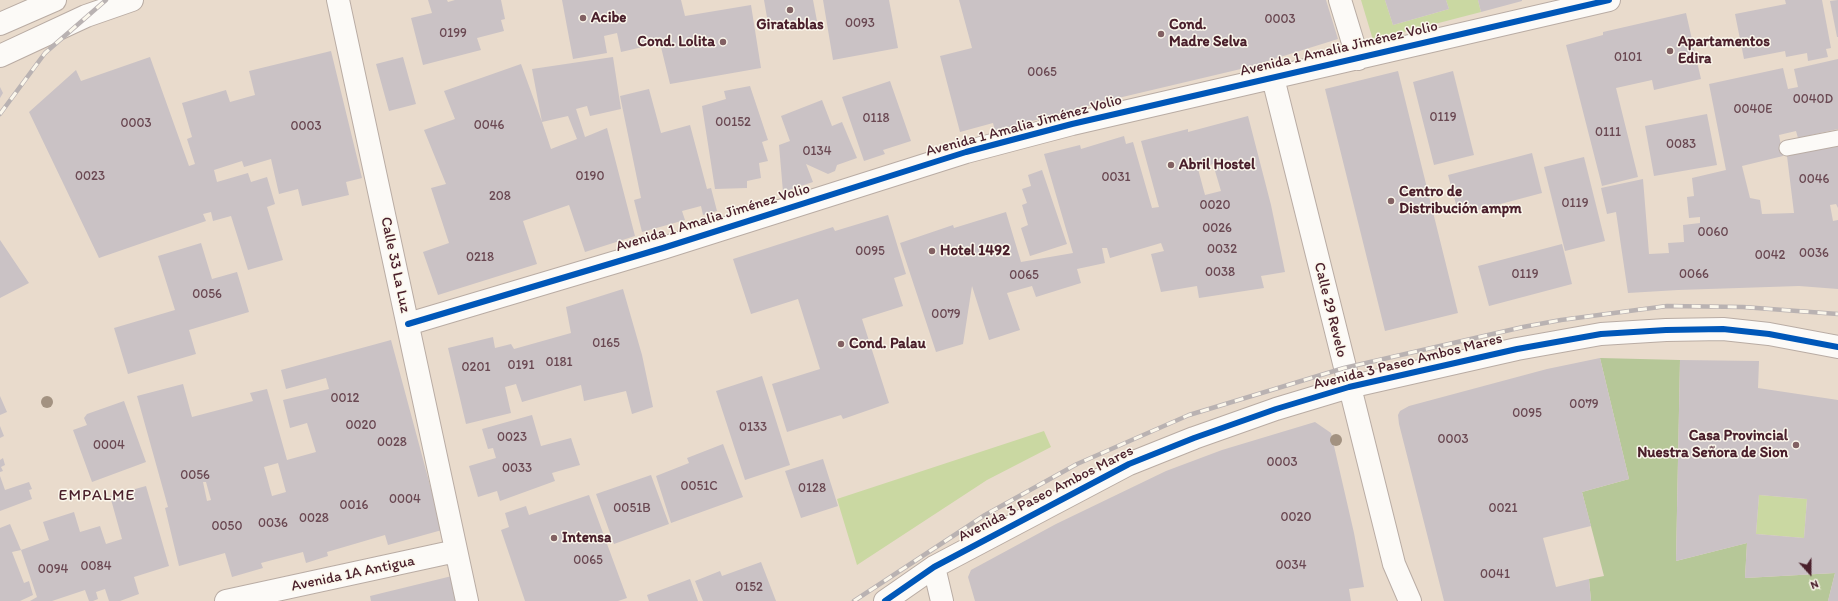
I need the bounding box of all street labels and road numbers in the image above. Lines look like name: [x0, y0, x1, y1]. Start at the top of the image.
street label: Avenida 1 Amalia Jiménez Volio: [1238, 17, 1440, 81]
street label: Avenida 1 Amalia Jiménez Volio: [924, 91, 1124, 161]
street label: Avenida 1 Amalia Jiménez Volio: [614, 180, 812, 256]
street label: Calle 33 La Luz: [376, 215, 414, 315]
street label: Calle 29 Revelo: [1309, 260, 1351, 360]
street label: Avenida 3 Paseo Ambos Mares: [1312, 330, 1504, 394]
street label: Avenida 3 Paseo Ambos Mares: [955, 442, 1137, 546]
street label: Avenida 1A Antigua: [290, 552, 416, 596]

